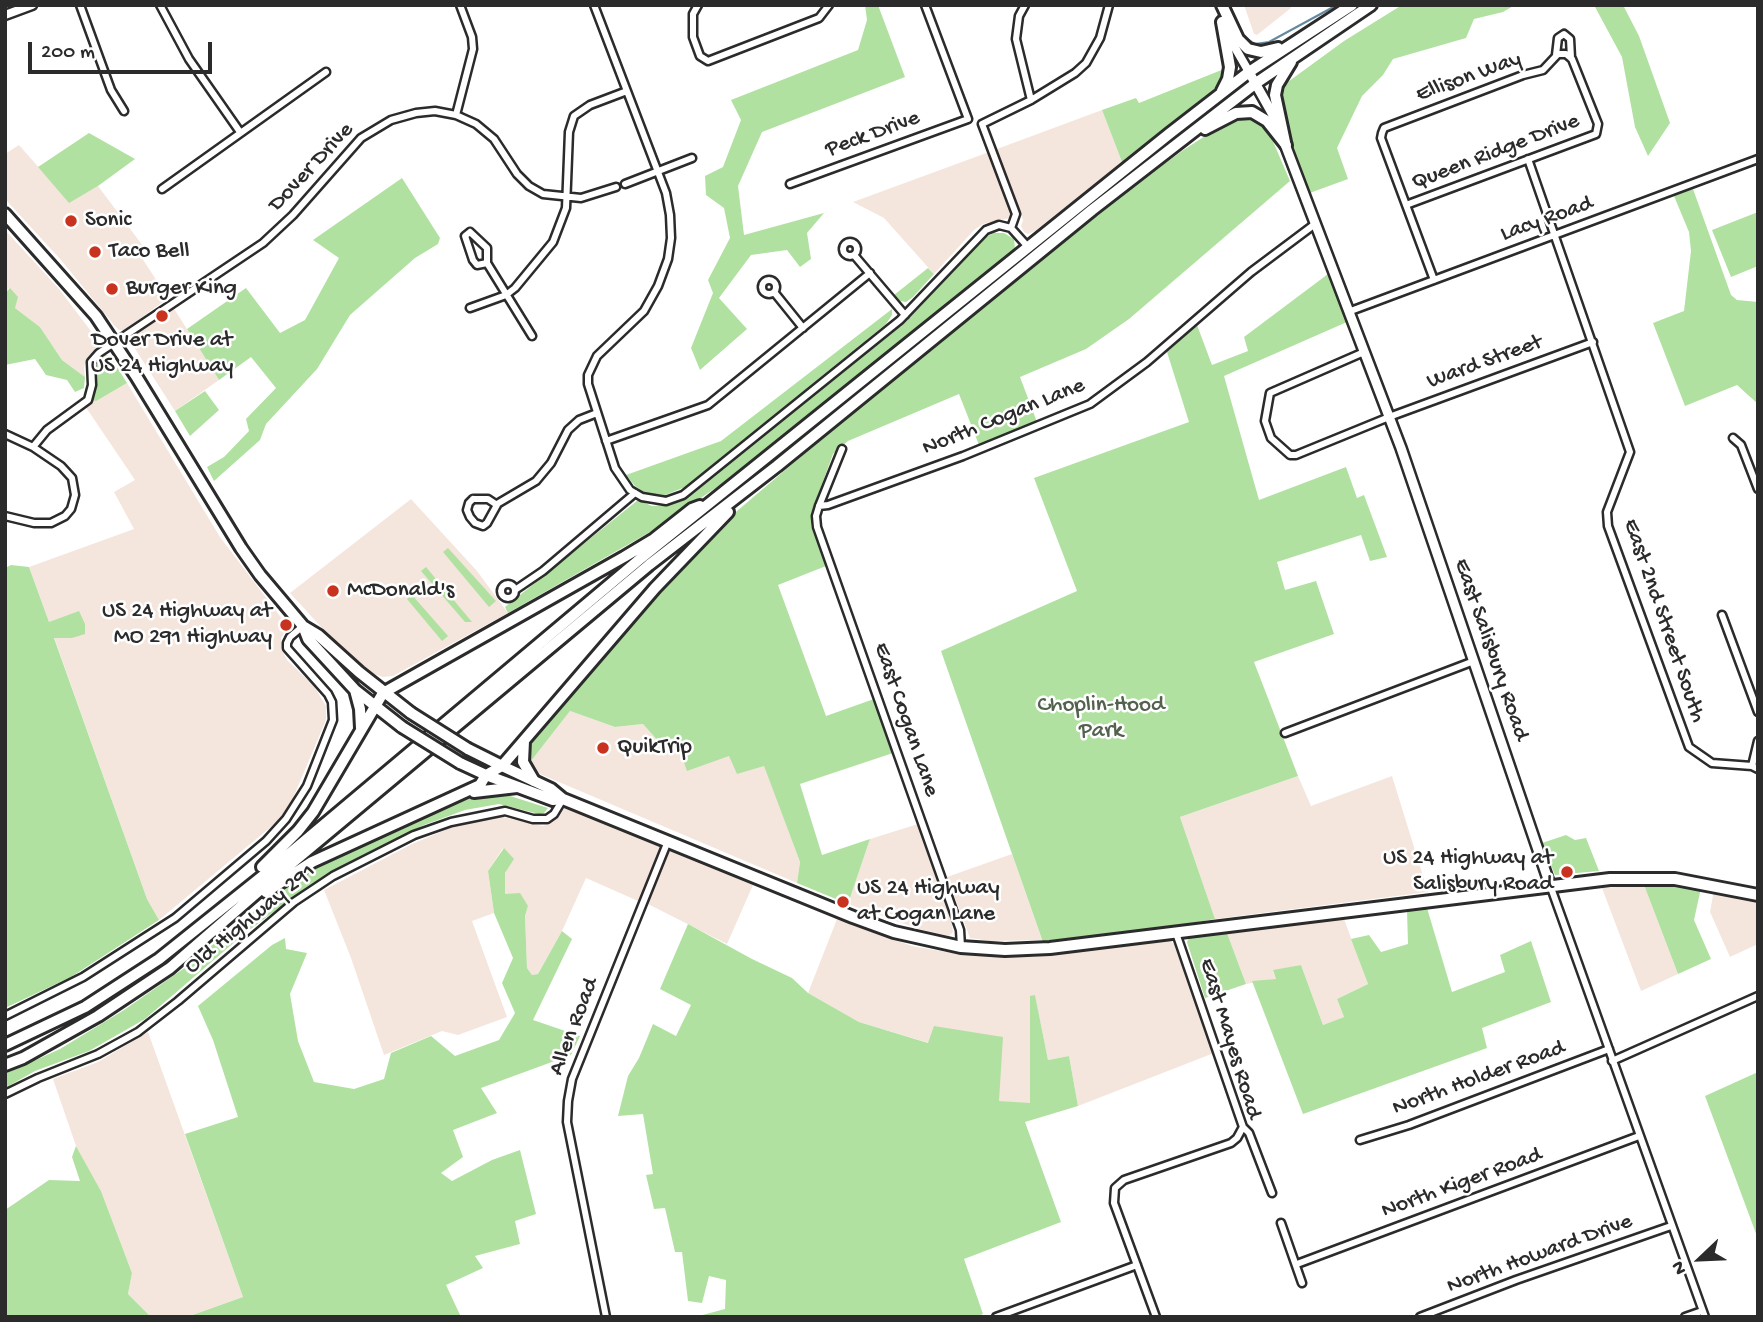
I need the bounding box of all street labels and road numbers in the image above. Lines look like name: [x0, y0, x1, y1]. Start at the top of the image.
street label: Ellison Way: [1413, 46, 1525, 110]
street label: Peck Drive: [822, 105, 924, 165]
street label: Queen Ridge Drive: [1408, 108, 1584, 198]
street label: Dover Drive: [263, 117, 361, 219]
street label: Lacy Road: [1497, 191, 1597, 249]
street label: Ward Street: [1424, 329, 1546, 397]
street label: North Cogan Lane: [919, 373, 1089, 463]
street label: East 2nd Street South: [1615, 516, 1711, 726]
street label: East Salisbury Road: [1446, 555, 1534, 745]
street label: East Cogan Lane: [866, 639, 944, 801]
street label: Old Highway 291: [180, 859, 322, 981]
street label: East Mayes Road: [1191, 955, 1267, 1123]
street label: Allen Road: [544, 974, 606, 1080]
street label: North Holder Road: [1389, 1035, 1569, 1123]
street label: North Kiger Road: [1378, 1142, 1546, 1226]
street label: North Howard Drive: [1444, 1209, 1636, 1301]

